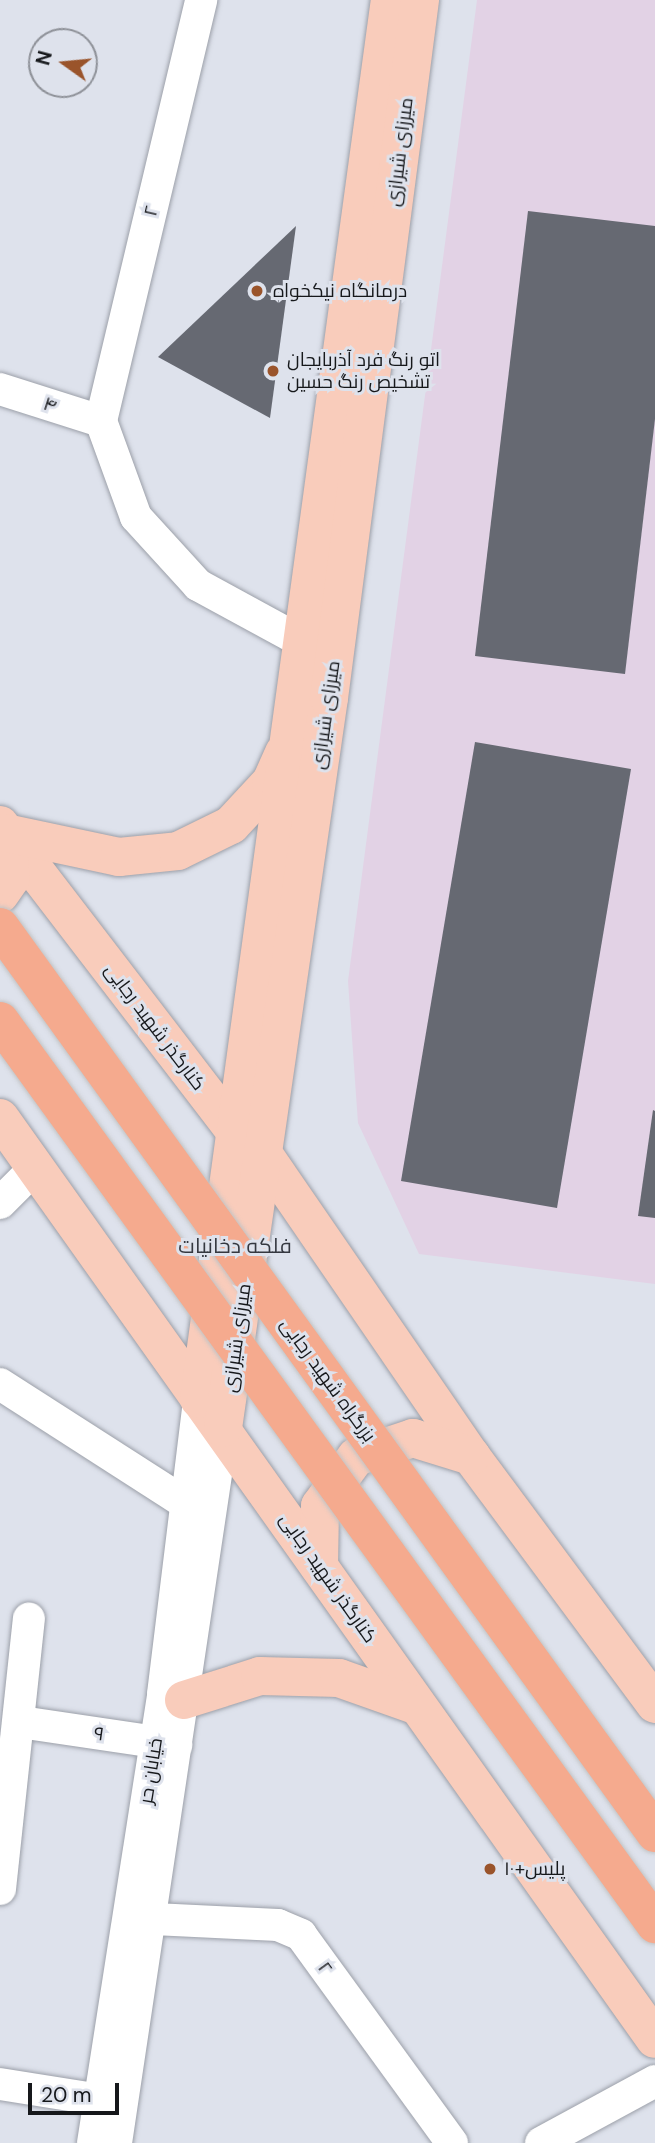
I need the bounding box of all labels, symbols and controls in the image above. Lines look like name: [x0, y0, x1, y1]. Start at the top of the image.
north arrow: [28, 28, 98, 98]
text: N: [30, 48, 58, 68]
street label: میرزای شیرازی: [382, 96, 418, 208]
street label: ۲: [139, 204, 163, 218]
place label: درمانگاه نیکخواه: [273, 280, 407, 302]
marker: درمانگاه نیکخواه: [247, 281, 267, 301]
place label: اتو رنگ فرد آذربایجان تشخیص رنگ حسین: [287, 349, 440, 393]
marker: اتو رنگ فرد آذربایجان تشخیص رنگ حسین: [265, 363, 281, 379]
street label: ۴: [40, 392, 60, 418]
street label: میرزای شیرازی: [307, 659, 345, 771]
street label: کنارگذر شهید رجایی: [100, 959, 210, 1095]
district label: فلکه دخانیات: [178, 1233, 292, 1259]
street label: میرزای شیرازی: [218, 1282, 256, 1394]
street label: بزرگراه شهید رجایی: [275, 1314, 381, 1446]
street label: کنارگذر شهید رجایی: [275, 1509, 381, 1647]
street label: ۹: [93, 1722, 105, 1746]
street label: خیابان حر: [135, 1736, 167, 1806]
place label: پلیس+١٠: [504, 1858, 565, 1880]
marker: پلیس+١٠: [482, 1861, 498, 1877]
street label: ۲: [313, 1957, 337, 1979]
scale bar: [32, 2070, 122, 2114]
text: 20 m: [41, 2081, 92, 2109]

